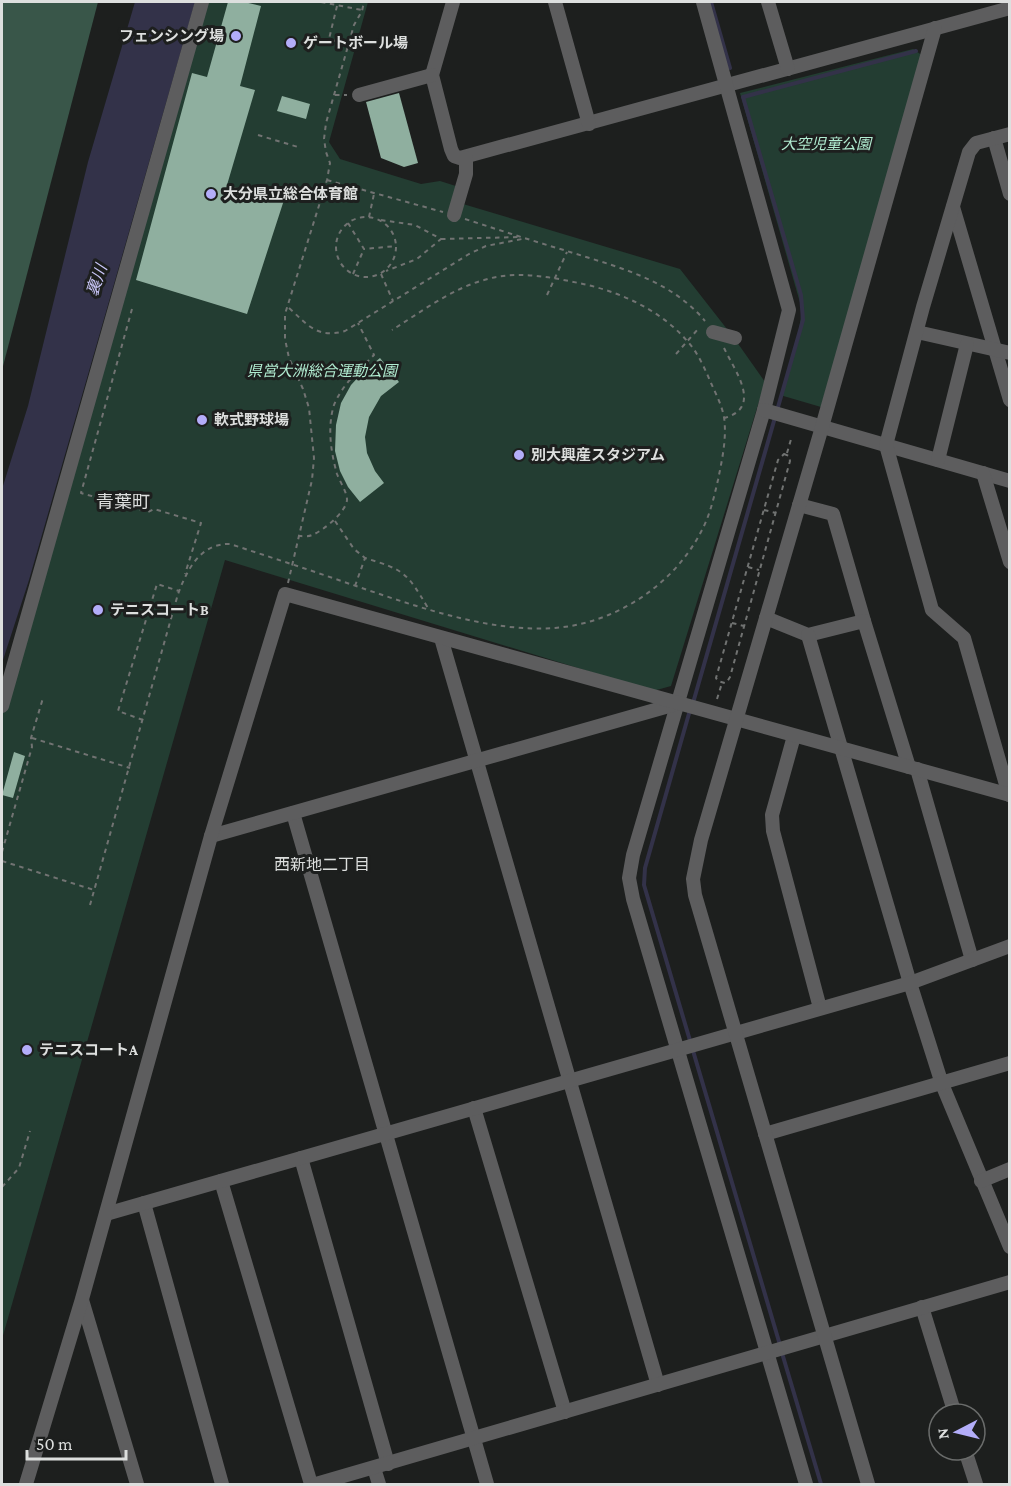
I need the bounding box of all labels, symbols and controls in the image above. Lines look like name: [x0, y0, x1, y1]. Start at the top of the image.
place label: フェンシング場: [119, 28, 224, 44]
marker: フェンシング場: [229, 29, 243, 43]
place label: ゲートボール場: [303, 35, 408, 51]
marker: ゲートボール場: [284, 36, 298, 50]
park label: 大空児童公園: [781, 136, 873, 152]
place label: 大分県立総合体育館: [223, 185, 358, 202]
marker: 大分県立総合体育館: [204, 187, 218, 201]
water label: 裏川: [83, 260, 110, 298]
park label: 県営大洲総合運動公園: [247, 363, 399, 379]
place label: 軟式野球場: [214, 411, 289, 428]
marker: 軟式野球場: [195, 413, 209, 427]
place label: 別大興産スタジアム: [531, 447, 665, 463]
marker: 別大興産スタジアム: [512, 448, 526, 462]
district label: 青葉町: [96, 492, 150, 512]
place label: テニスコートB: [110, 602, 209, 618]
marker: テニスコートB: [91, 603, 105, 617]
district label: 西新地二丁目: [274, 856, 370, 873]
place label: テニスコートA: [39, 1042, 139, 1058]
marker: テニスコートA: [20, 1043, 34, 1057]
north arrow: [927, 1402, 987, 1462]
scale bar: [27, 1423, 126, 1461]
text: N: [933, 1427, 952, 1440]
text: 50 m: [36, 1434, 73, 1454]

